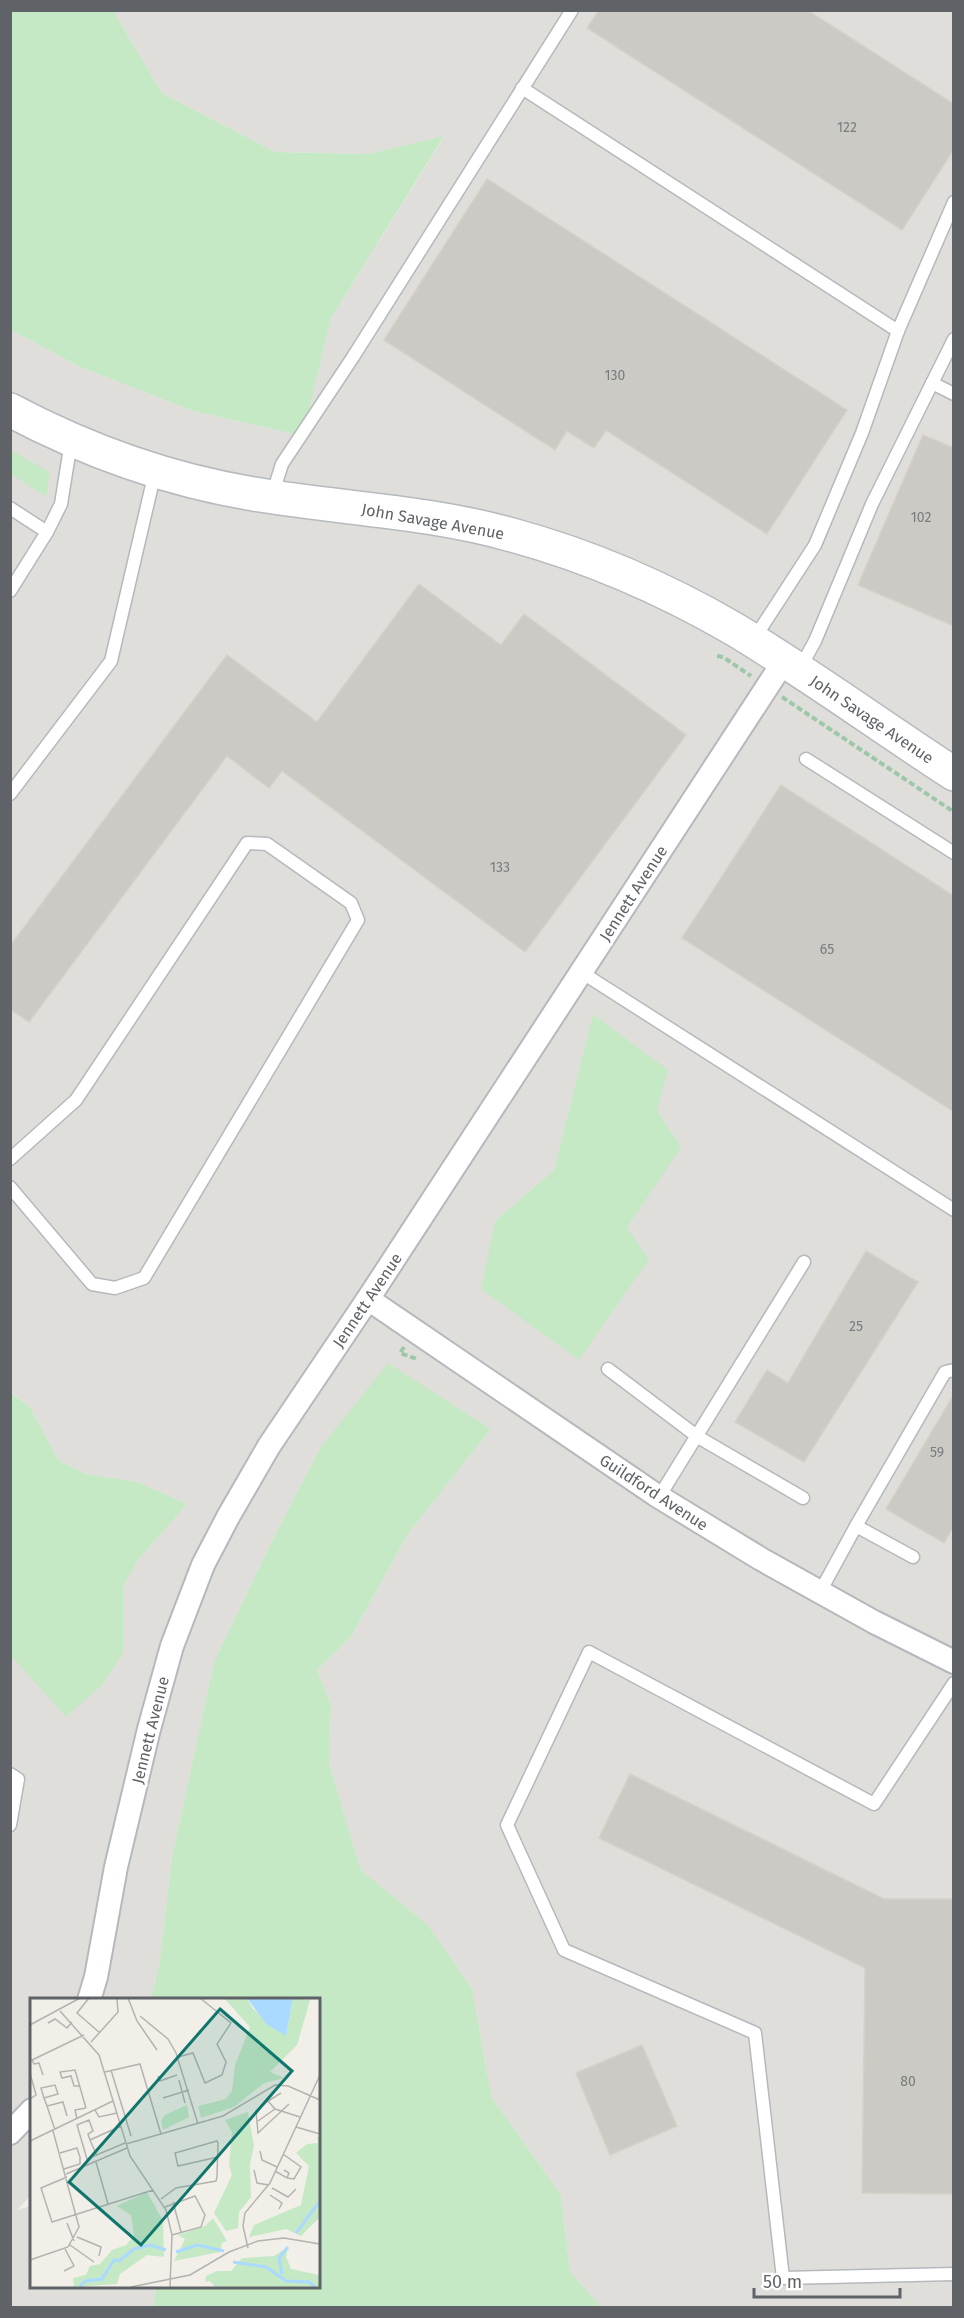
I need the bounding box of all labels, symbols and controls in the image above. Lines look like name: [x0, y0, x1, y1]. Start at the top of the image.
house number: 122: [837, 119, 857, 136]
house number: 130: [605, 367, 626, 384]
street label: John Savage Avenue: [360, 500, 506, 543]
house number: 102: [911, 509, 931, 526]
street label: John Savage Avenue: [806, 671, 937, 768]
street label: Jennett Avenue: [596, 842, 671, 945]
house number: 133: [490, 859, 510, 876]
house number: 65: [820, 941, 834, 958]
street label: Jennett Avenue: [329, 1249, 406, 1351]
house number: 25: [849, 1318, 863, 1335]
house number: 59: [930, 1444, 944, 1461]
street label: Guildford Avenue: [596, 1450, 711, 1534]
street label: Jennett Avenue: [128, 1674, 173, 1786]
inset map: [30, 1998, 320, 2288]
house number: 80: [900, 2073, 916, 2090]
scale bar: [754, 2261, 900, 2299]
text: 50 m: [763, 2271, 802, 2293]

